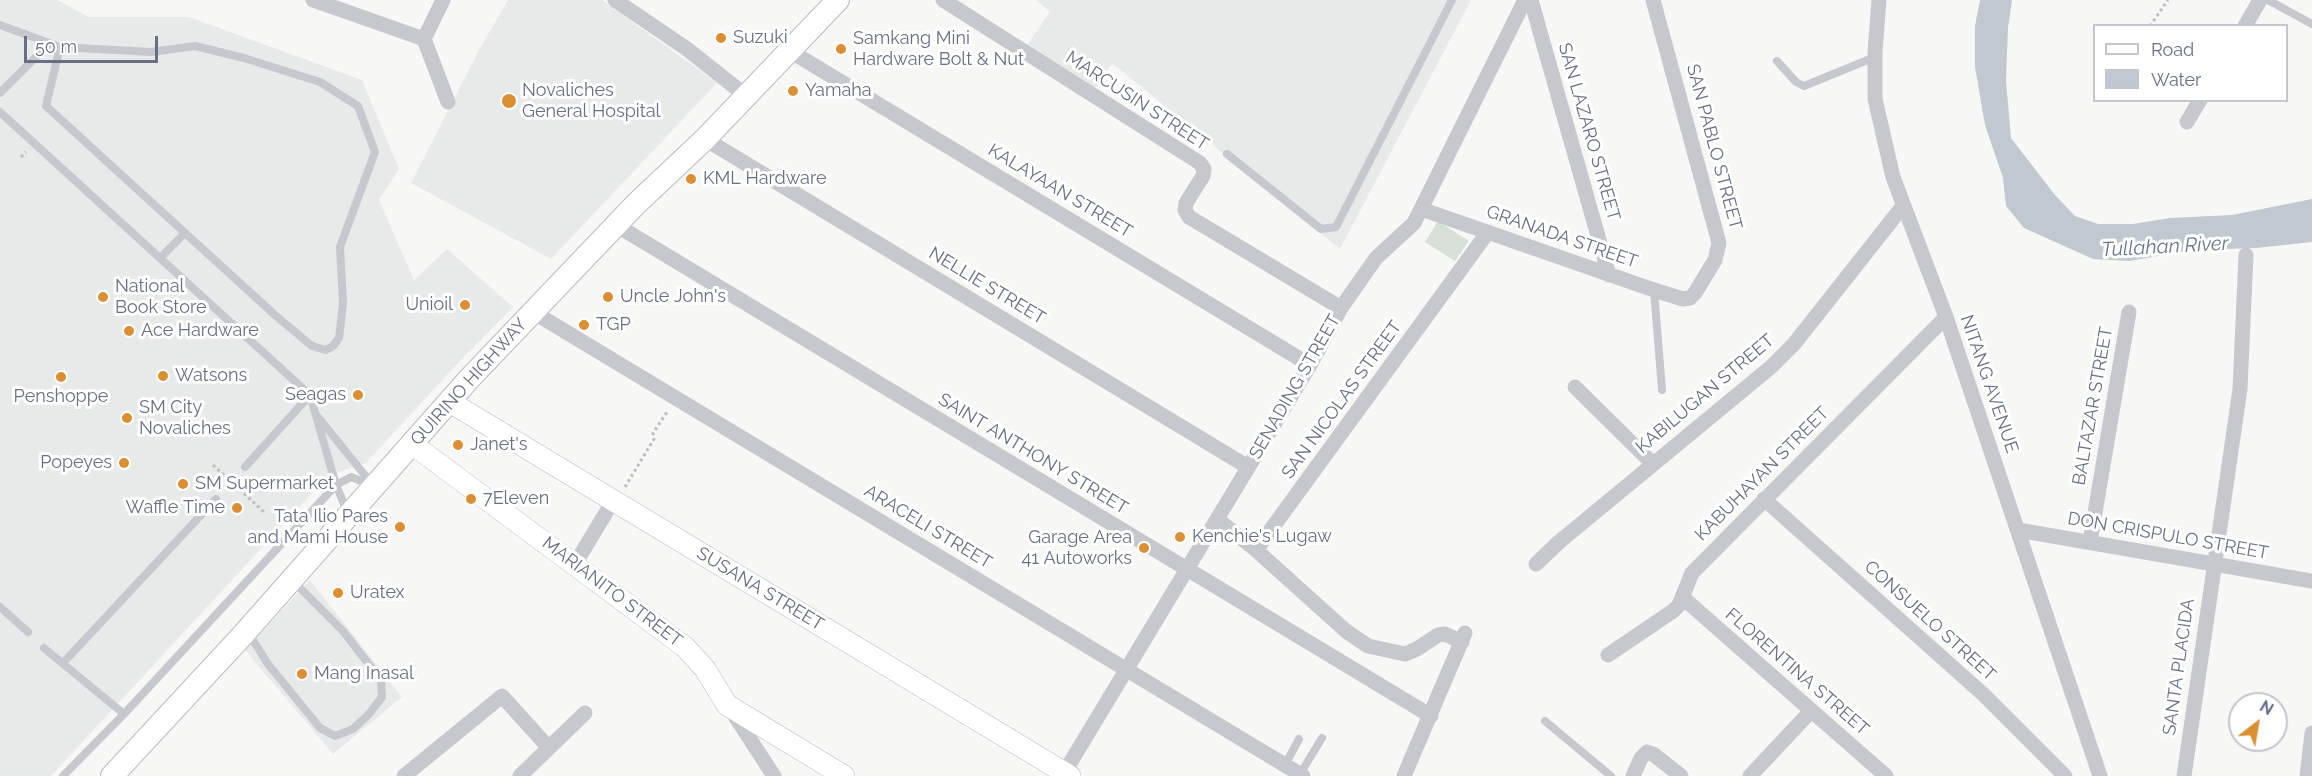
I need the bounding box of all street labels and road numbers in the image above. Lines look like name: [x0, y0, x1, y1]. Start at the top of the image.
street label: SAN LAZARO STREET: [1553, 41, 1625, 223]
street label: MARCUSIN STREET: [1061, 47, 1213, 155]
street label: SAN PABLO STREET: [1682, 62, 1746, 232]
street label: KALAYAAN STREET: [984, 139, 1136, 243]
street label: GRANADA STREET: [1484, 201, 1640, 273]
street label: NELLIE STREET: [925, 243, 1049, 329]
street label: SENADING STREET: [1245, 311, 1345, 463]
street label: NITANG AVENUE: [1955, 312, 2023, 456]
street label: QUIRINO HIGHWAY: [406, 314, 532, 450]
street label: SAN NICOLAS STREET: [1277, 317, 1407, 483]
street label: BALTAZAR STREET: [2068, 325, 2118, 487]
street label: KABILUGAN STREET: [1631, 330, 1779, 458]
street label: SAINT ANTHONY STREET: [934, 389, 1132, 519]
street label: KABUHAYAN STREET: [1690, 402, 1834, 546]
street label: ARACELI STREET: [860, 480, 996, 574]
street label: DON CRISPULO STREET: [2066, 508, 2270, 564]
street label: MARIANITO STREET: [538, 532, 686, 652]
street label: SUSANA STREET: [692, 543, 828, 635]
street label: CONSUELO STREET: [1860, 556, 2000, 686]
street label: SANTA PLACIDA: [2159, 597, 2199, 737]
street label: FLORENTINA STREET: [1721, 604, 1873, 740]

